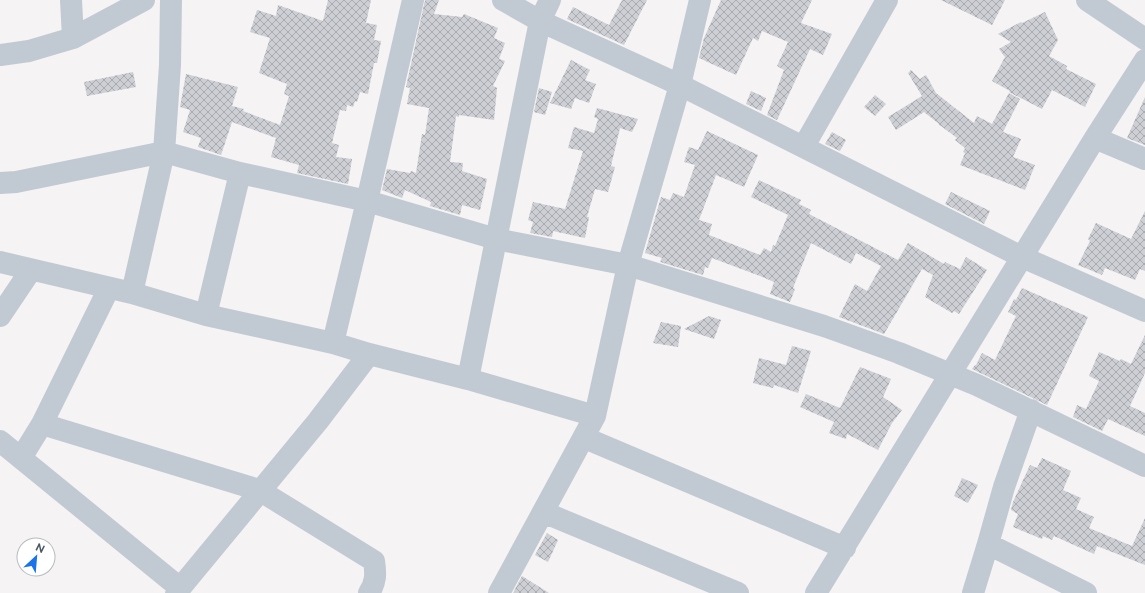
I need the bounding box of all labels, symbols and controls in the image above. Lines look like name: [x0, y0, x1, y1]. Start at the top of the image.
north arrow: [16, 537, 56, 577]
text: N: [34, 541, 47, 556]

